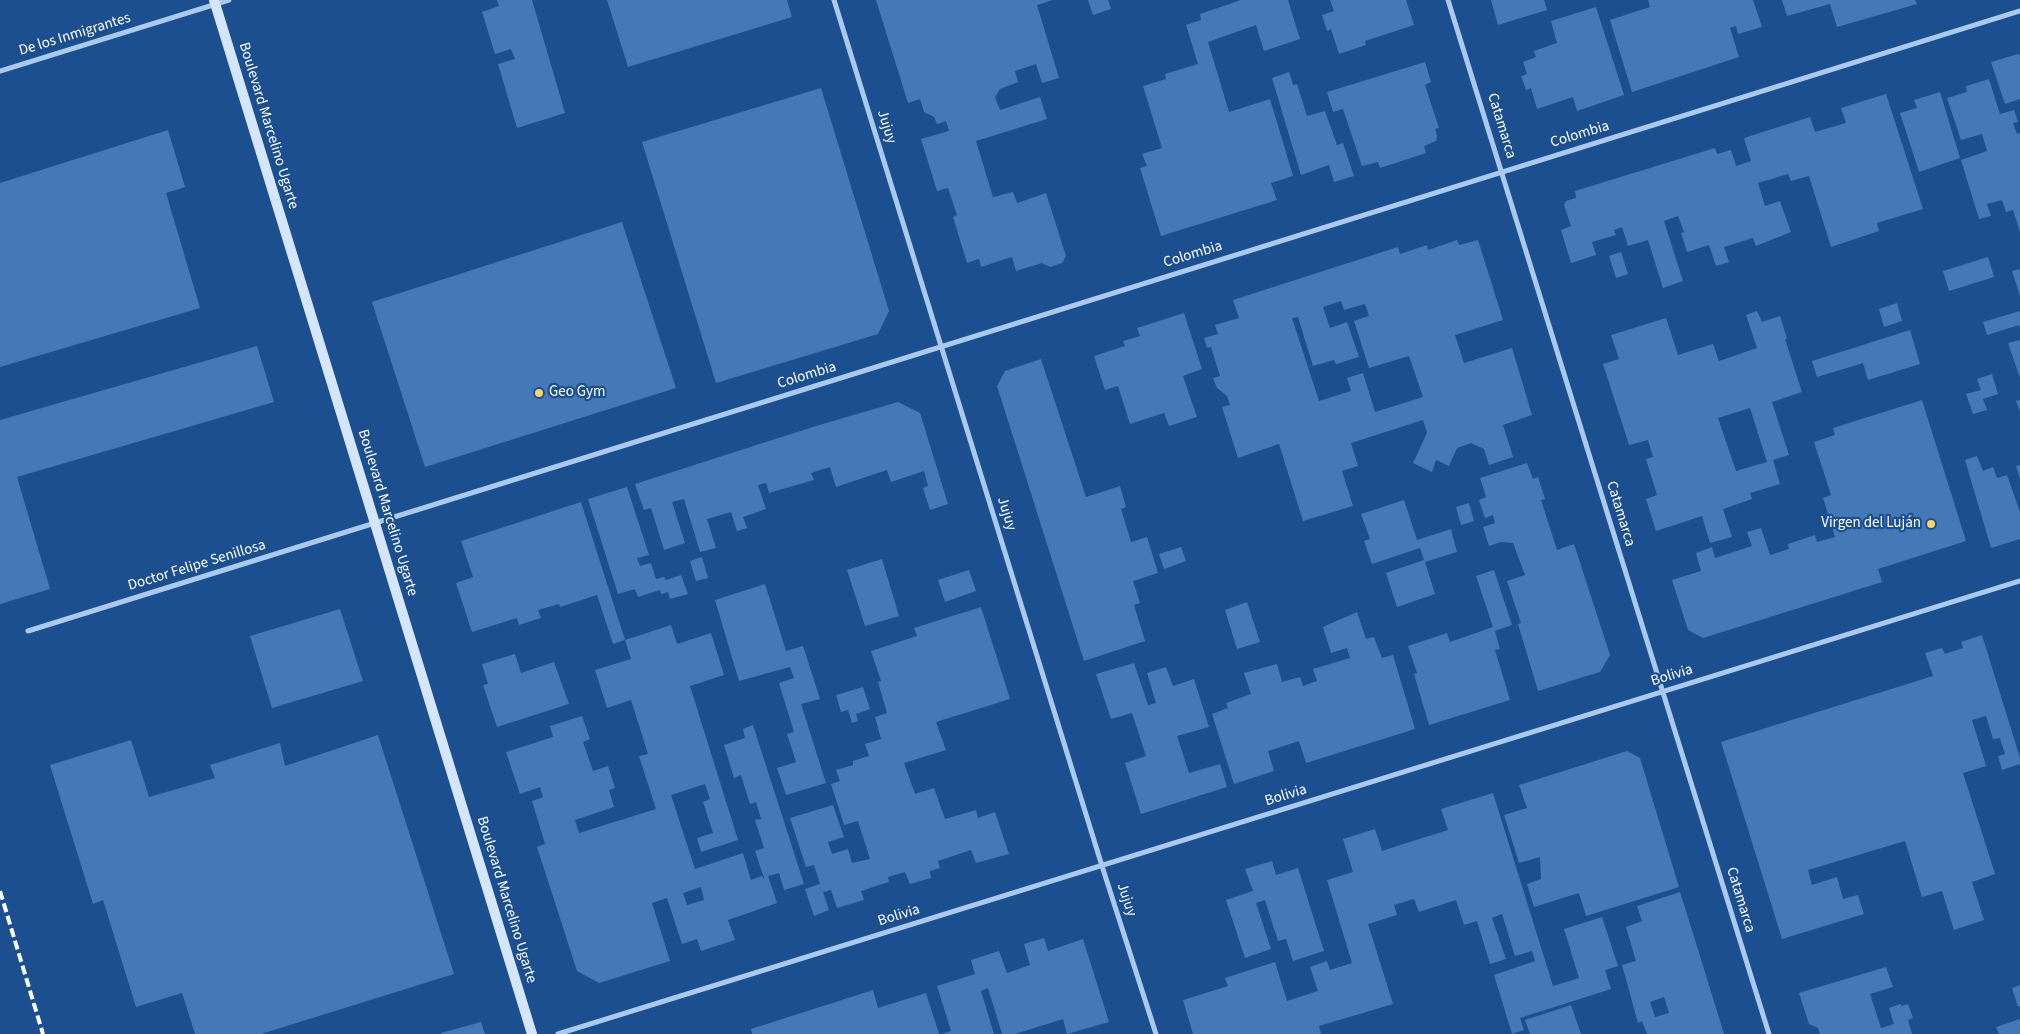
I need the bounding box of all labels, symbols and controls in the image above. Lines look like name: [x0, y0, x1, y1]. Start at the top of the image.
street label: De los Inmigrantes: [17, 9, 133, 61]
street label: Boulevard Marcelino Ugarte: [234, 40, 302, 212]
street label: Catamarca: [1483, 91, 1519, 161]
street label: Jujuy: [872, 108, 900, 146]
street label: Colombia: [1548, 118, 1612, 152]
street label: Colombia: [1161, 238, 1225, 272]
street label: Colombia: [775, 359, 839, 393]
place label: Geo Gym: [549, 384, 606, 402]
marker: Geo Gym: [533, 387, 545, 399]
street label: Boulevard Marcelino Ugarte: [353, 427, 421, 599]
street label: Catamarca: [1602, 479, 1638, 549]
street label: Jujuy: [992, 495, 1020, 533]
place label: Virgen del Luján: [1821, 515, 1921, 533]
marker: Virgen del Luján: [1925, 518, 1937, 530]
street label: Doctor Felipe Senillosa: [126, 536, 268, 596]
street label: Bolivia: [1649, 661, 1695, 691]
street label: Bolivia: [1263, 781, 1309, 811]
street label: Boulevard Marcelino Ugarte: [472, 814, 540, 986]
street label: Catamarca: [1722, 865, 1758, 935]
street label: Jujuy: [1112, 881, 1140, 919]
street label: Bolivia: [876, 901, 922, 931]

